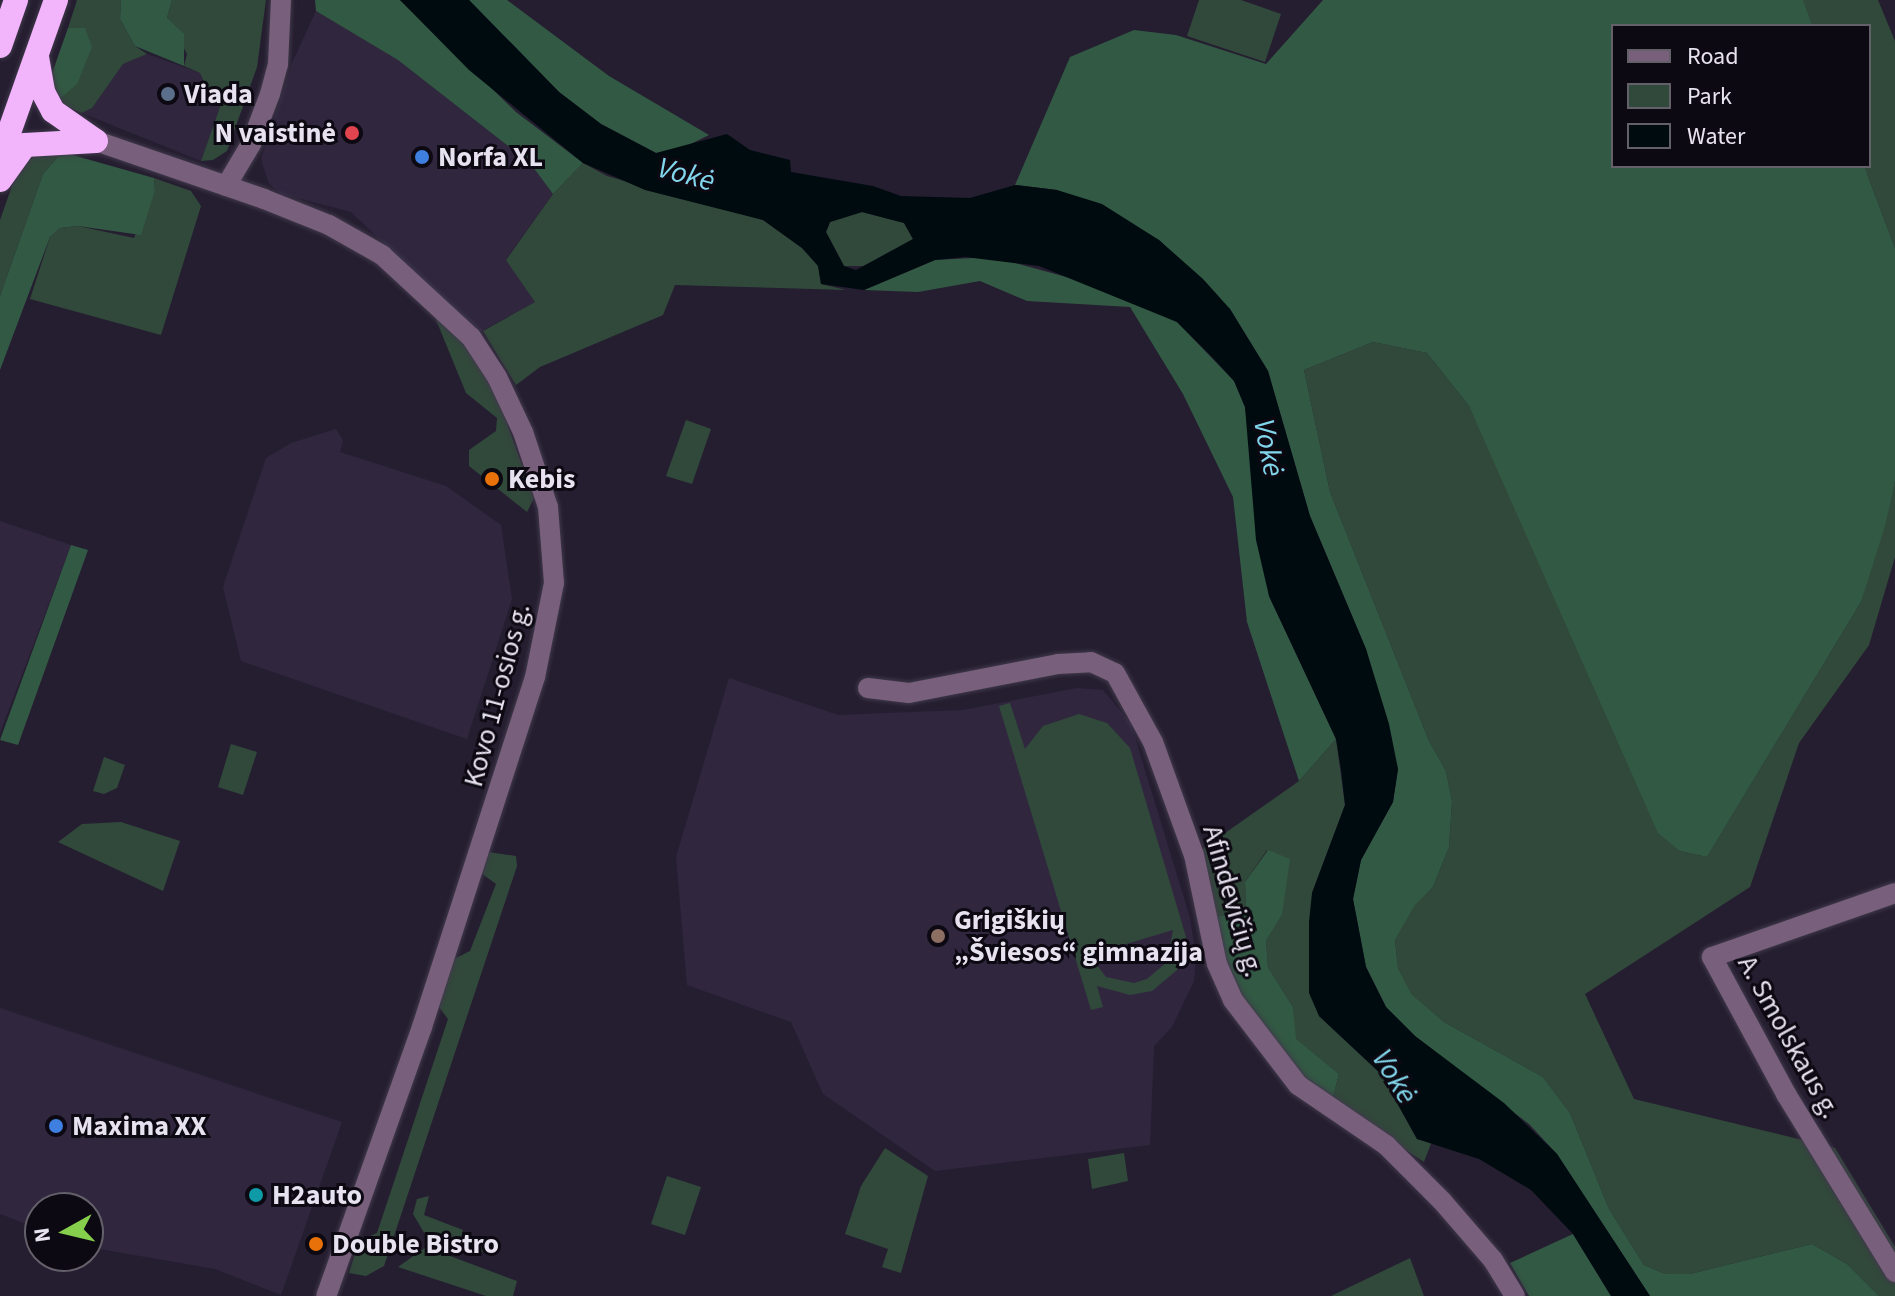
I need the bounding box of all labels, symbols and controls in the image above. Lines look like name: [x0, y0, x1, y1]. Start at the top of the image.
legend: [1611, 24, 1871, 168]
text: Road: [1687, 39, 1739, 74]
place label: Viada: [184, 77, 253, 111]
text: Park: [1687, 79, 1732, 114]
marker: Viada: [159, 85, 177, 103]
place label: N vaistinė: [214, 116, 336, 150]
text: Water: [1687, 119, 1745, 154]
marker: N vaistinė: [343, 124, 361, 142]
place label: Norfa XL: [438, 140, 543, 174]
marker: Norfa XL: [413, 148, 431, 166]
water label: Vokė: [653, 150, 719, 200]
water label: Vokė: [1245, 416, 1291, 480]
place label: Kebis: [508, 462, 575, 496]
marker: Kebis: [483, 470, 501, 488]
street label: Kovo 11-osios g.: [456, 600, 538, 790]
street label: Afindevičių g.: [1195, 821, 1271, 981]
place label: Grigiškių „Šviesos“ gimnazija: [954, 903, 1203, 969]
marker: Grigiškių „Šviesos“ gimnazija: [929, 927, 947, 945]
street label: A. Smolskaus g.: [1730, 950, 1848, 1124]
water label: Vokė: [1363, 1043, 1425, 1111]
place label: Maxima XX: [72, 1109, 206, 1143]
marker: Maxima XX: [47, 1117, 65, 1135]
place label: H2auto: [272, 1178, 362, 1212]
marker: H2auto: [247, 1186, 265, 1204]
north arrow: [24, 1192, 104, 1272]
text: N: [25, 1226, 59, 1245]
place label: Double Bistro: [332, 1227, 499, 1261]
marker: Double Bistro: [307, 1235, 325, 1253]

